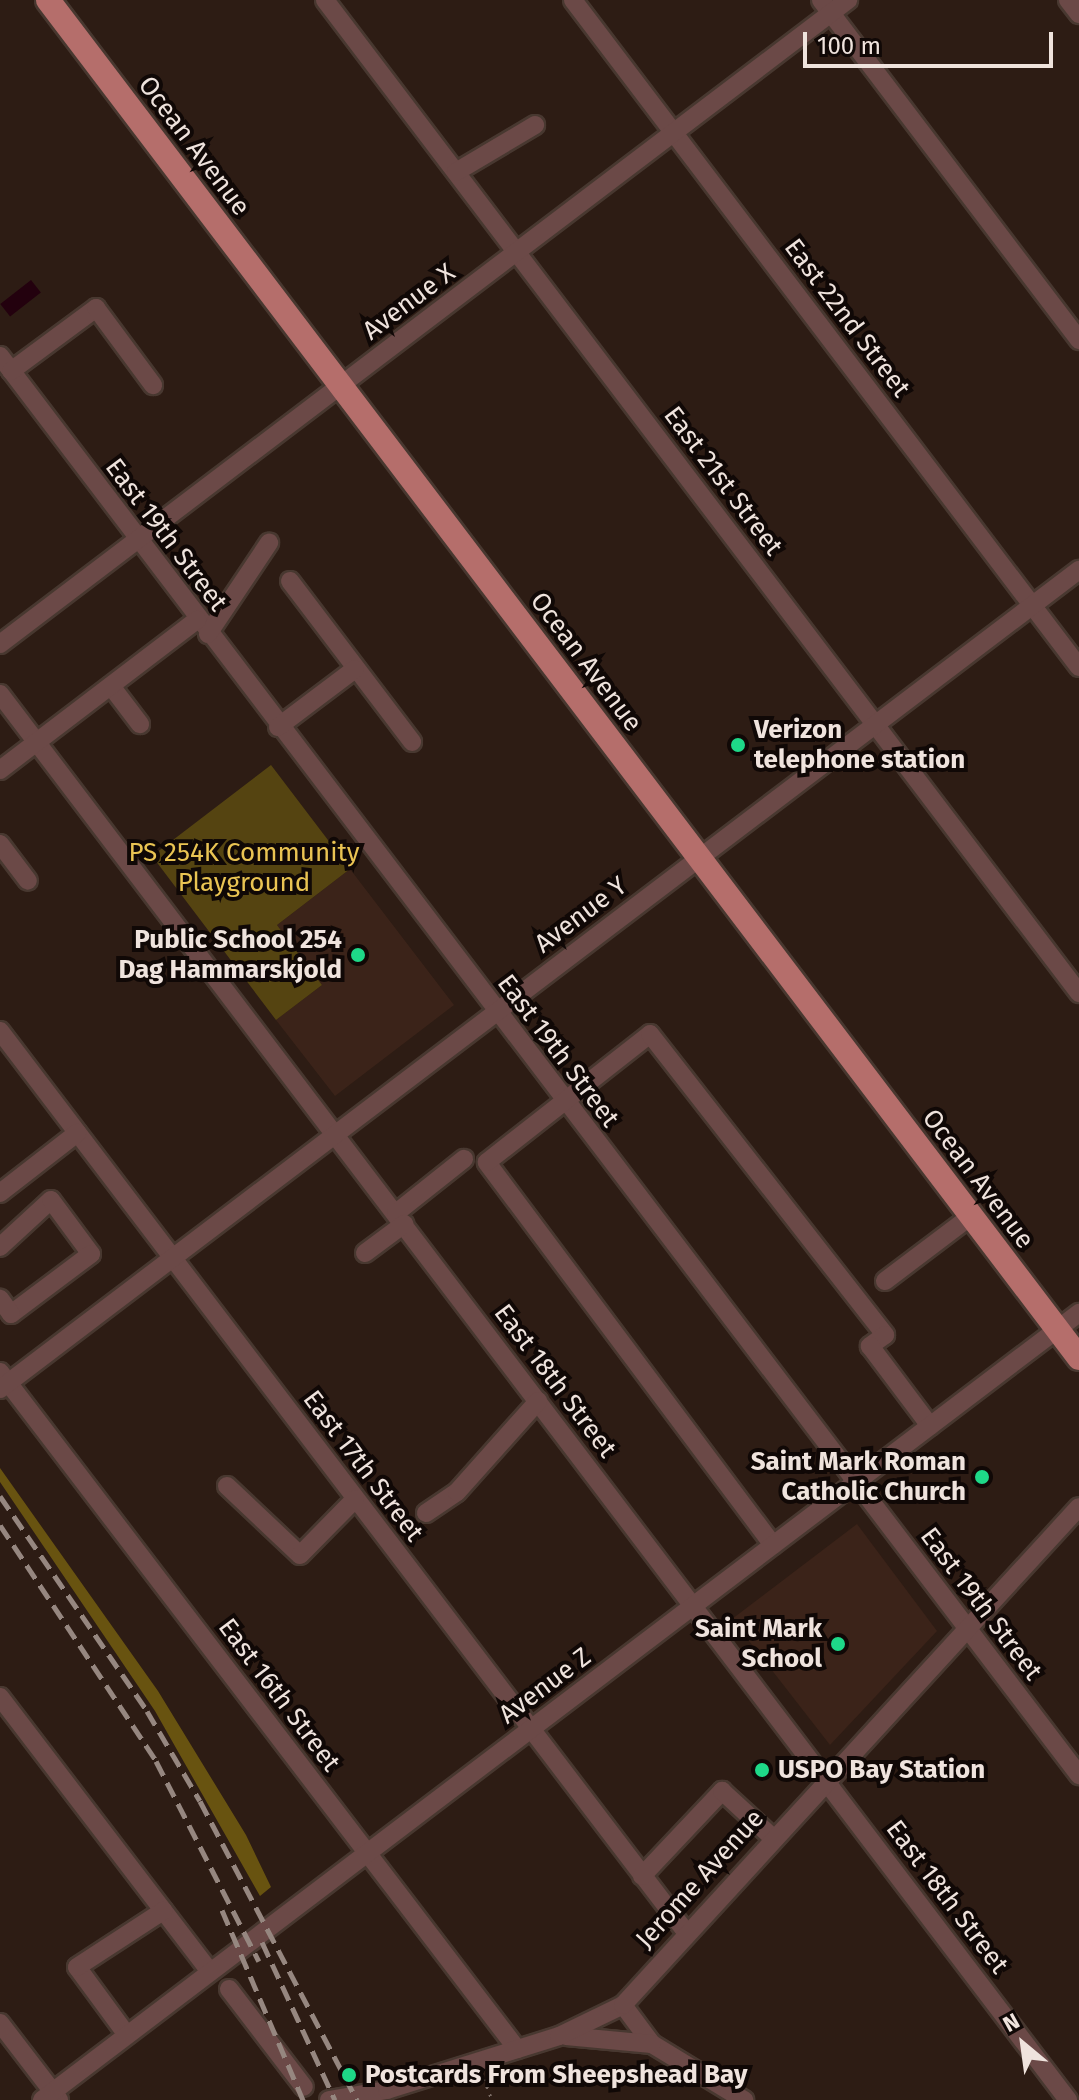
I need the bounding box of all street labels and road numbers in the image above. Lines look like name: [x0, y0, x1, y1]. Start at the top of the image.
street label: Ocean Avenue: [131, 70, 257, 222]
street label: East 22nd Street: [777, 233, 917, 403]
street label: Avenue X: [357, 257, 461, 347]
street label: East 21st Street: [657, 400, 789, 562]
street label: East 19th Street: [99, 453, 233, 617]
street label: Ocean Avenue: [523, 586, 649, 738]
street label: Avenue Y: [529, 870, 633, 960]
street label: East 19th Street: [491, 969, 625, 1133]
street label: Ocean Avenue: [915, 1103, 1041, 1255]
street label: East 18th Street: [487, 1298, 623, 1464]
street label: East 17th Street: [296, 1384, 430, 1548]
street label: East 19th Street: [914, 1522, 1048, 1686]
street label: East 16th Street: [211, 1613, 347, 1777]
street label: Avenue Z: [493, 1641, 597, 1731]
street label: Jerome Avenue: [629, 1803, 771, 1955]
street label: East 18th Street: [879, 1814, 1015, 1980]

